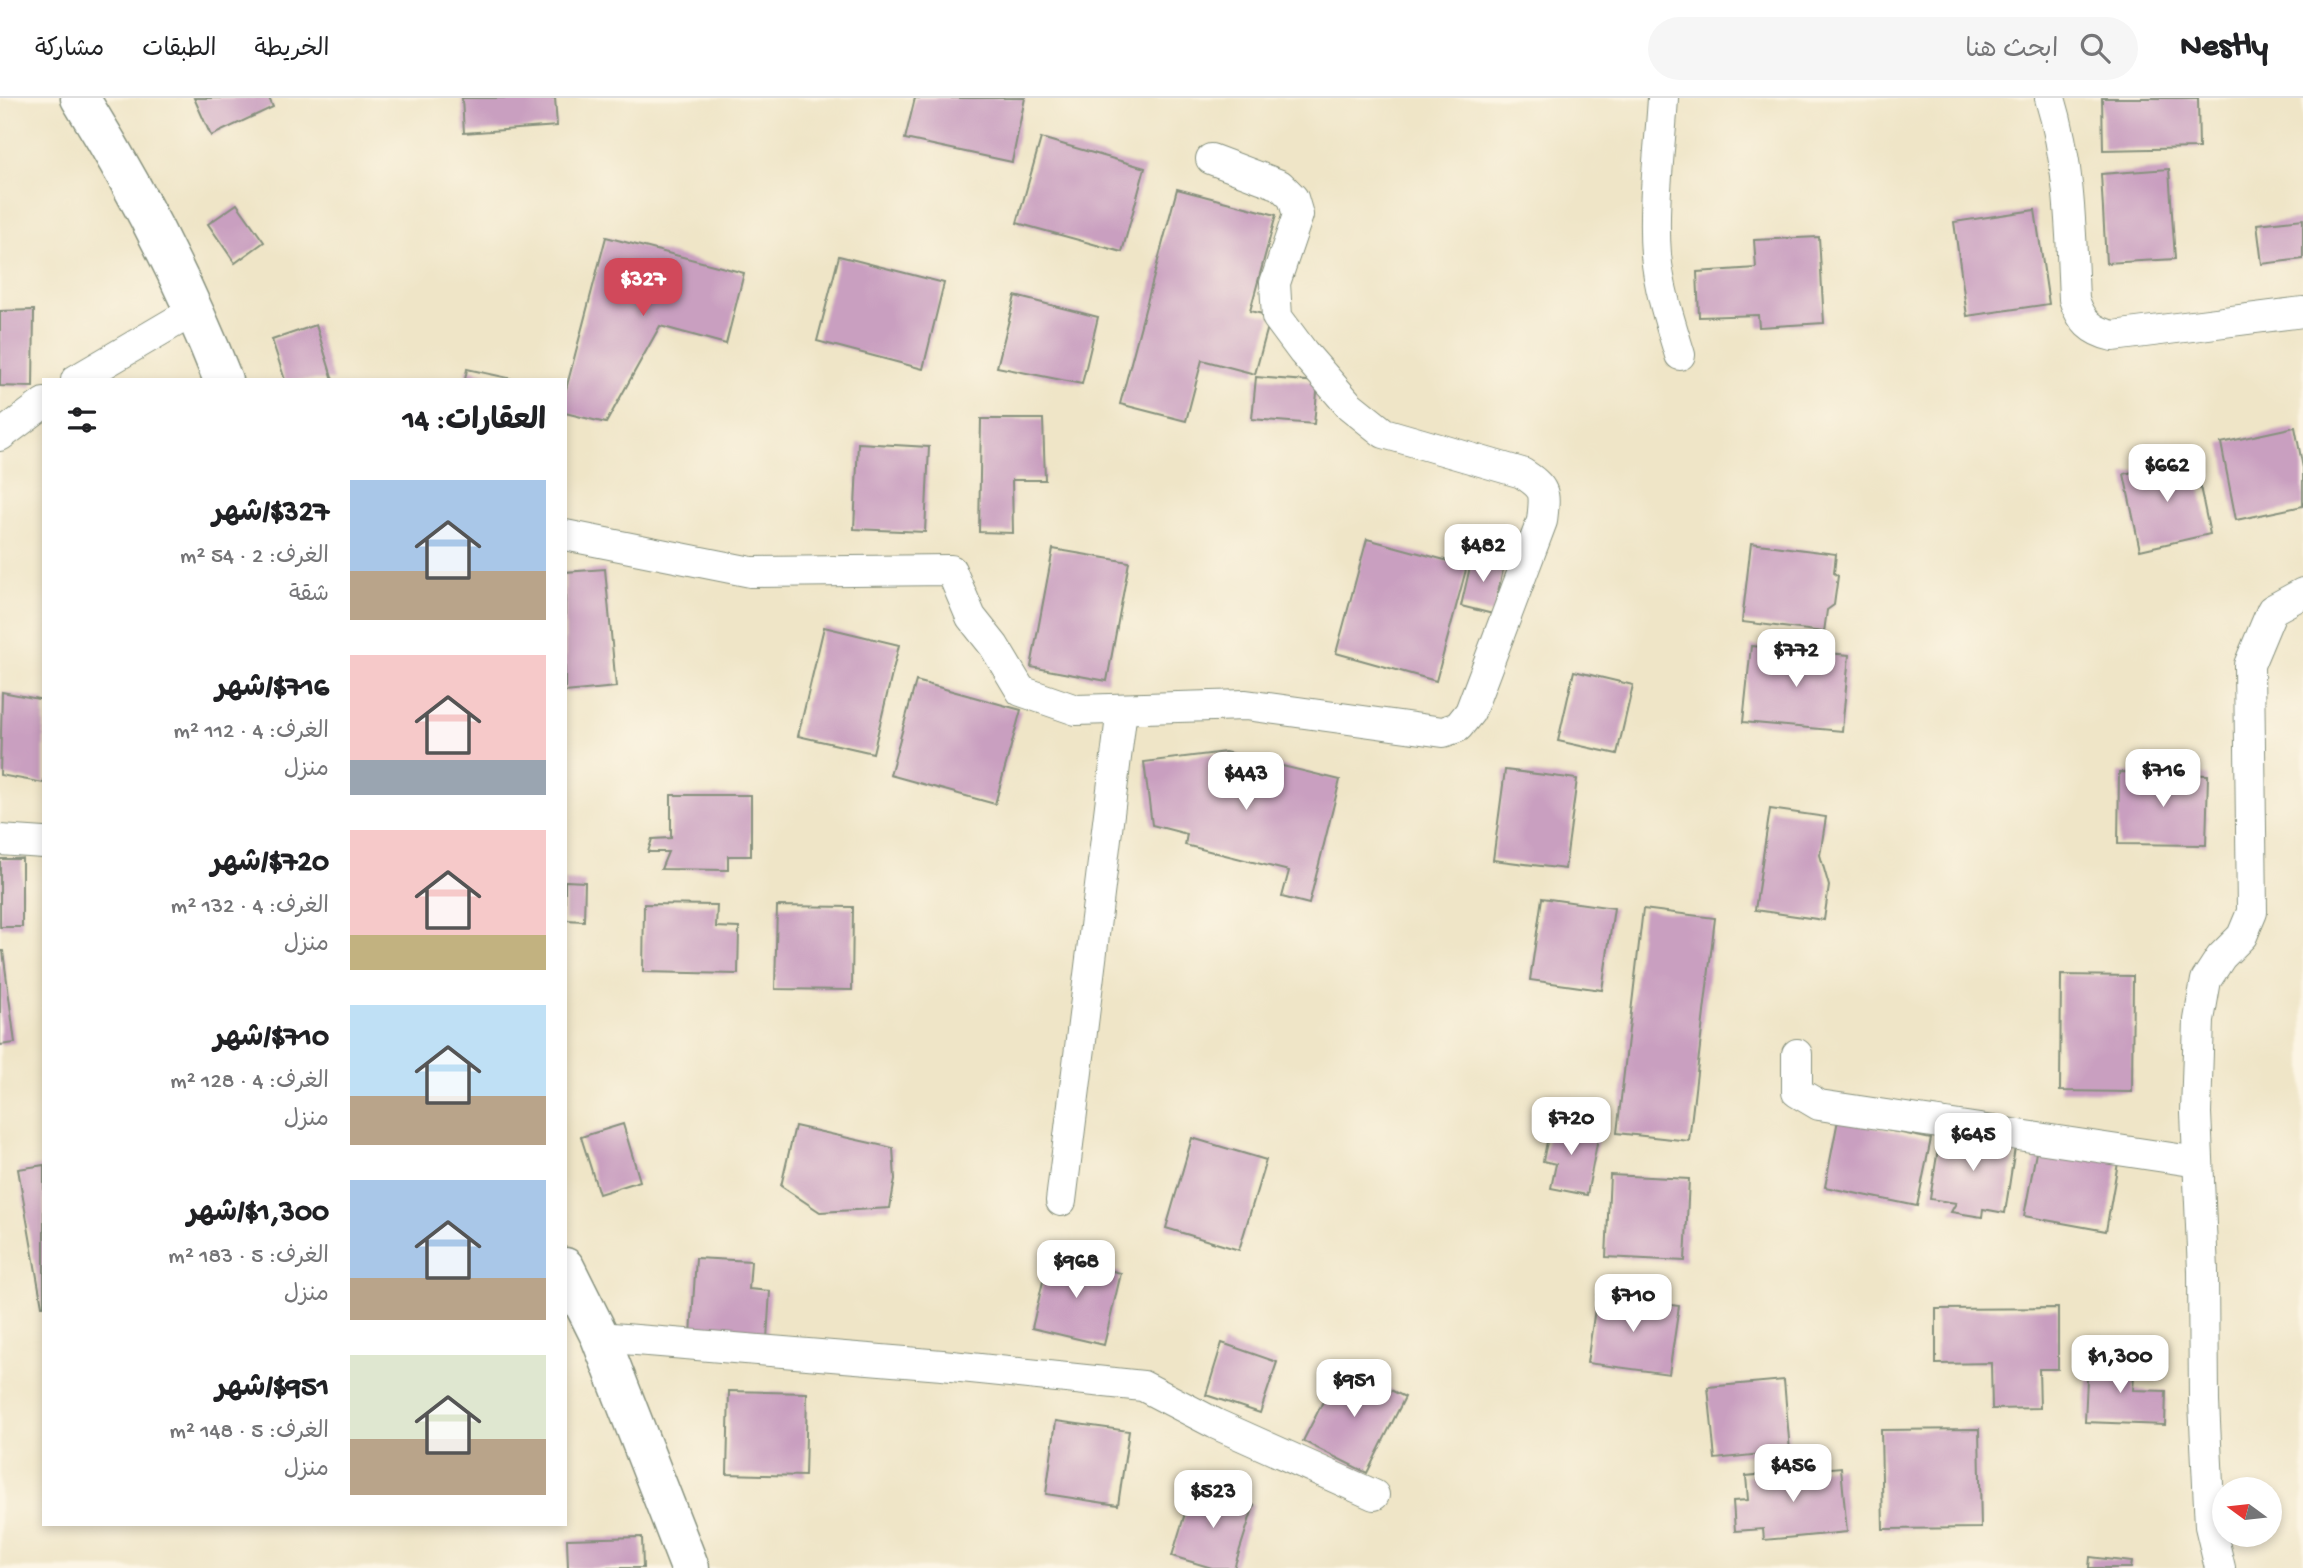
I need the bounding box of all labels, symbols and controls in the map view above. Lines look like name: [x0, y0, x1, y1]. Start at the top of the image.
search box: [1648, 17, 2138, 80]
icon: search: [2076, 29, 2114, 67]
text: Nestly: [2180, 29, 2268, 67]
text: مشاركة: [35, 36, 104, 65]
text: الطبقات: [142, 36, 217, 65]
text: الخريطة: [255, 36, 329, 65]
text: ابحث هنا: [1965, 36, 2058, 67]
pin: $327: [602, 258, 684, 318]
text: $327: [620, 267, 666, 294]
icon: filters: [63, 401, 101, 439]
text: العقارات: 14: [403, 405, 546, 440]
pin: $662: [2126, 444, 2208, 504]
text: $662: [2145, 453, 2189, 480]
text: $327/شهر: [213, 497, 329, 532]
icon: home: [406, 508, 490, 592]
pin: $482: [1442, 524, 1524, 584]
text: $482: [1460, 533, 1506, 560]
text: الغرف: 2 · 54 m²: [180, 544, 329, 571]
text: شقة: [289, 582, 329, 609]
pin: $772: [1755, 630, 1837, 689]
text: $772: [1773, 638, 1819, 665]
text: $716/شهر: [216, 672, 329, 707]
icon: home: [406, 683, 490, 767]
text: الغرف: 4 · 112 m²: [174, 719, 329, 746]
pin: $716: [2122, 750, 2204, 809]
pin: $443: [1205, 752, 1287, 812]
text: منزل: [284, 757, 329, 784]
text: $716: [2141, 758, 2185, 785]
text: $443: [1224, 761, 1268, 788]
text: $720/شهر: [211, 847, 329, 882]
icon: home: [406, 858, 490, 942]
text: الغرف: 4 · 132 m²: [171, 894, 329, 921]
text: منزل: [284, 932, 329, 959]
text: $710/شهر: [214, 1022, 329, 1057]
icon: home: [406, 1033, 490, 1117]
text: الغرف: 4 · 128 m²: [170, 1069, 329, 1096]
pin: $720: [1530, 1098, 1612, 1157]
text: $720: [1548, 1106, 1594, 1133]
text: منزل: [284, 1107, 329, 1134]
pin: $645: [1932, 1114, 2014, 1173]
text: $645: [1951, 1122, 1995, 1149]
text: $1,300/شهر: [187, 1197, 329, 1232]
icon: home: [406, 1208, 490, 1292]
pin: $968: [1035, 1240, 1117, 1300]
text: الغرف: 5 · 183 m²: [168, 1244, 329, 1271]
text: $968: [1053, 1249, 1099, 1276]
pin: $710: [1592, 1274, 1674, 1334]
text: منزل: [284, 1282, 329, 1309]
text: $710: [1611, 1283, 1655, 1310]
pin: $1,300: [2063, 1336, 2177, 1395]
text: $1,300: [2088, 1344, 2152, 1371]
pin: $951: [1313, 1360, 1395, 1419]
text: $951: [1332, 1368, 1376, 1395]
text: $951/شهر: [216, 1372, 329, 1407]
icon: home: [406, 1383, 490, 1467]
text: الغرف: 5 · 148 m²: [169, 1419, 329, 1446]
pin: $456: [1752, 1444, 1834, 1504]
text: $456: [1771, 1453, 1815, 1480]
text: منزل: [284, 1457, 329, 1484]
pin: $523: [1172, 1470, 1254, 1530]
north arrow: [2212, 1477, 2282, 1547]
map controls: [2212, 1477, 2282, 1547]
text: $523: [1190, 1479, 1236, 1506]

